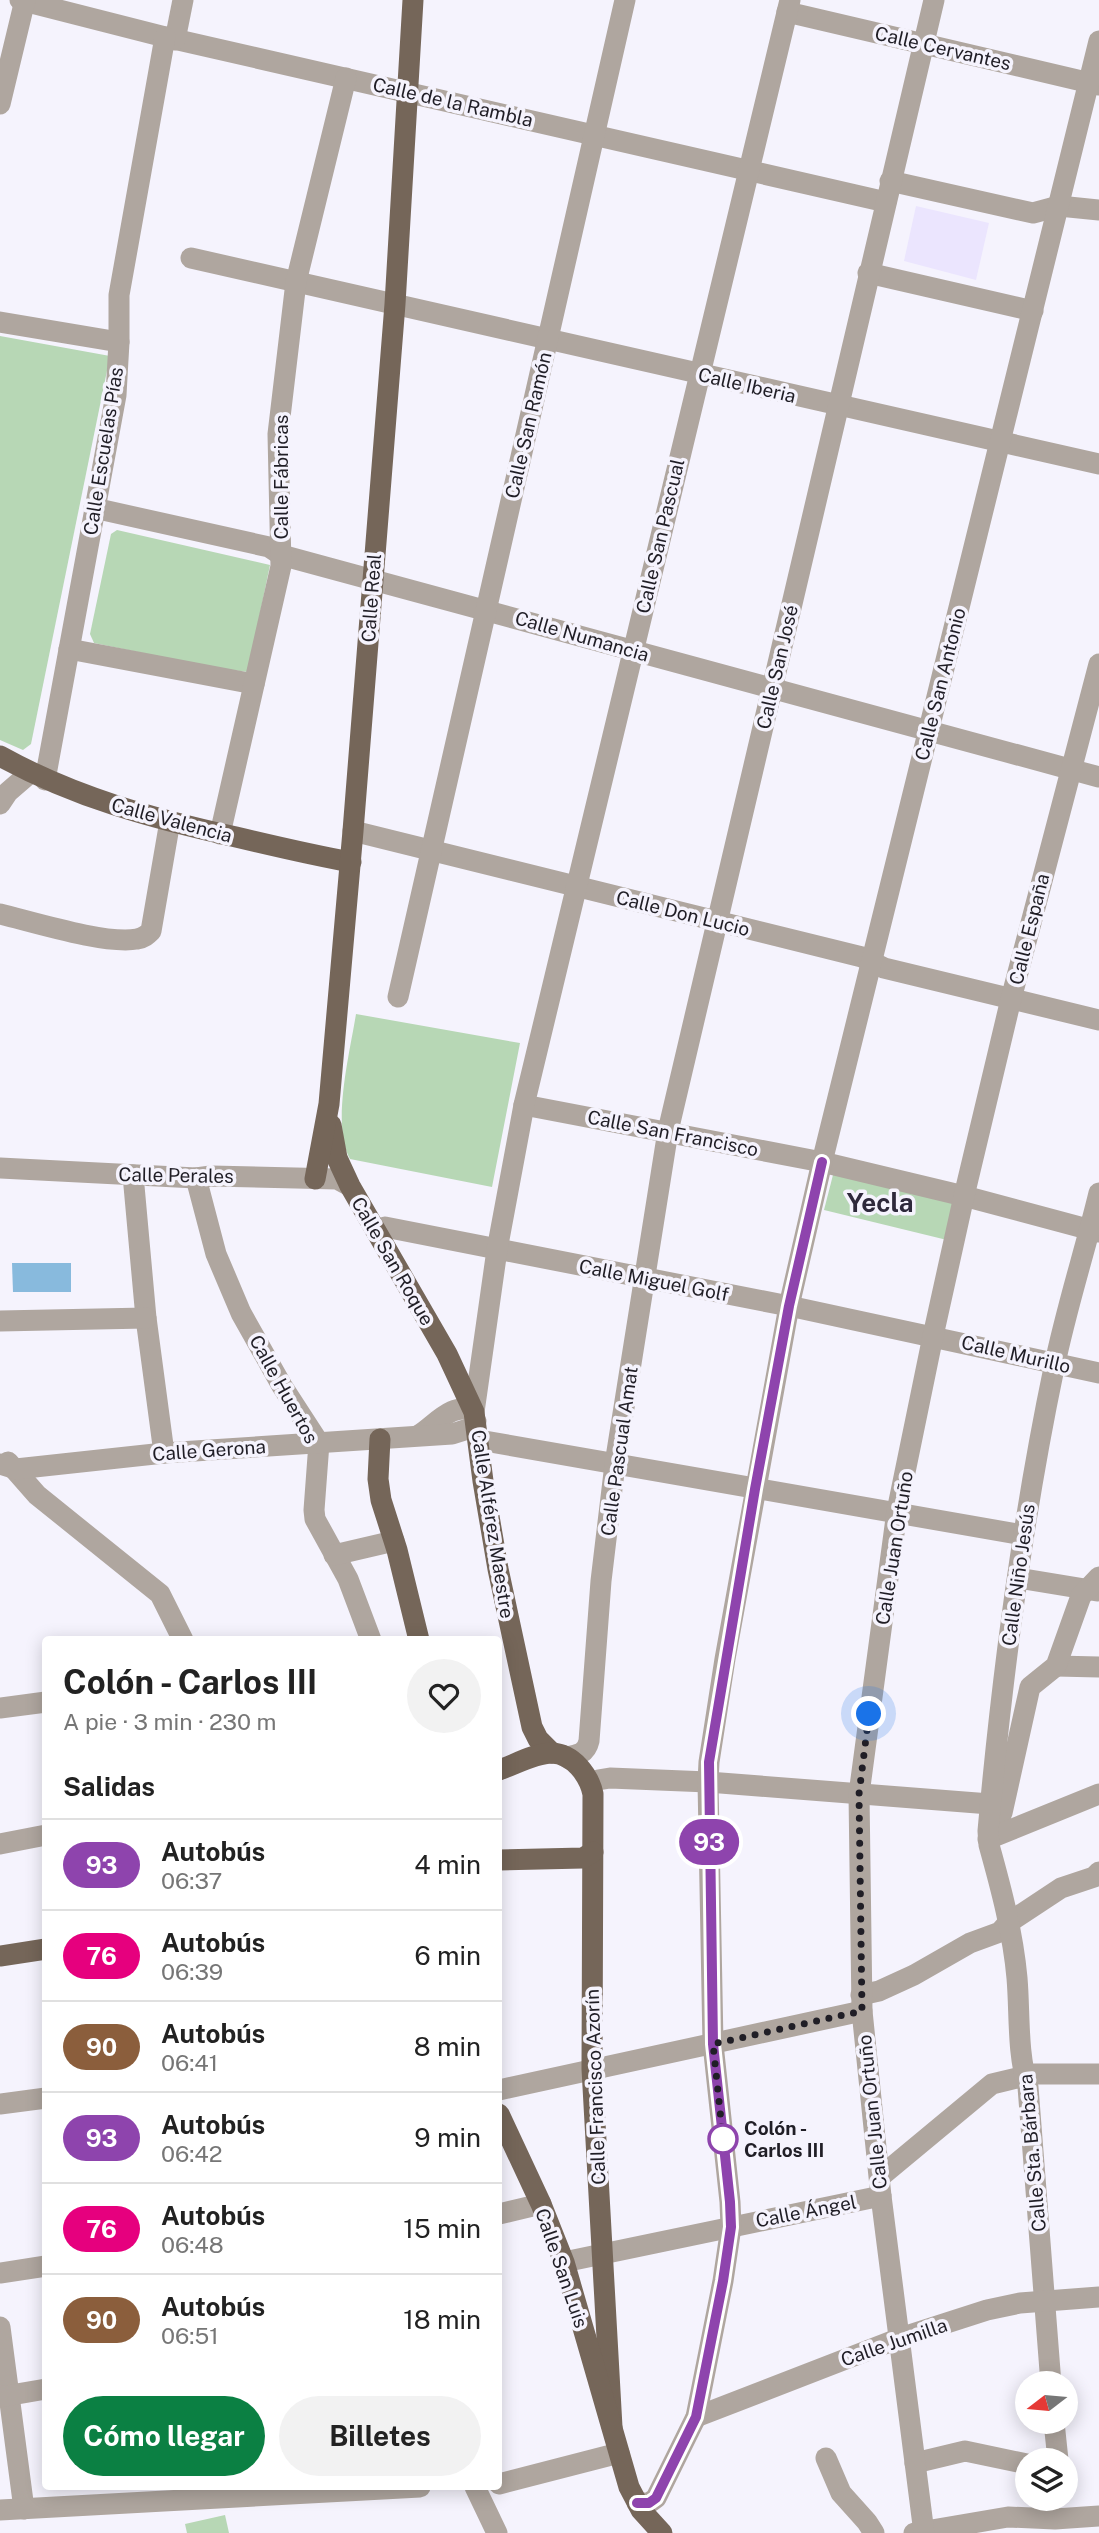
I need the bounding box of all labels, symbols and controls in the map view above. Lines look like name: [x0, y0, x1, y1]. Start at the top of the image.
street label: Calle Cervantes: [873, 22, 1013, 74]
street label: Calle de la Rambla: [371, 73, 535, 131]
street label: Calle San Ramón: [500, 350, 556, 500]
street label: Calle Iberia: [696, 363, 798, 407]
street label: Calle Escuelas Pías: [79, 365, 127, 537]
street label: Calle Fábricas: [270, 415, 292, 539]
street label: Calle San Pascual: [632, 457, 688, 615]
street label: Calle Real: [357, 553, 385, 643]
street label: Calle San José: [752, 603, 802, 731]
street label: Calle San Antonio: [910, 605, 970, 763]
street label: Calle Numancia: [513, 606, 651, 666]
street label: Calle Valencia: [109, 793, 235, 847]
street label: Calle España: [1005, 871, 1053, 987]
street label: Calle Don Lucio: [614, 886, 752, 940]
street label: Calle San Francisco: [586, 1106, 760, 1160]
street label: Calle Perales: [118, 1163, 234, 1187]
district label: Yecla: [846, 1187, 914, 1218]
street label: Calle San Roque: [347, 1193, 439, 1329]
street label: Calle Miguel Golf: [577, 1255, 731, 1305]
street label: Calle Huertos: [245, 1331, 323, 1447]
street label: Calle Murillo: [959, 1331, 1073, 1377]
street label: Calle Pascual Amat: [596, 1365, 642, 1537]
street label: Calle Alférez Maestre: [467, 1428, 519, 1620]
street label: Calle Gerona: [152, 1435, 266, 1465]
street label: Calle Juan Ortuño: [871, 1470, 917, 1626]
street label: Calle Niño Jesús: [997, 1503, 1039, 1647]
button: heart: [407, 1659, 481, 1733]
text: Colón - Carlos III: [63, 1663, 317, 1701]
your location: [851, 1696, 886, 1731]
text: A pie · 3 min · 230 m: [63, 1708, 277, 1735]
text: Salidas: [63, 1771, 155, 1802]
line badge: 93: [678, 1819, 740, 1865]
text: 93: [693, 1828, 725, 1856]
text: Autobús: [161, 1836, 265, 1867]
text: 4 min: [414, 1849, 481, 1880]
text: 93: [86, 1851, 117, 1879]
text: 06:37: [161, 1867, 222, 1894]
text: Autobús: [161, 1927, 265, 1958]
text: 6 min: [414, 1940, 481, 1971]
text: 76: [86, 1942, 117, 1970]
text: 06:39: [161, 1958, 223, 1985]
street label: Calle Francisco Azorín: [581, 1989, 609, 2185]
text: Autobús: [161, 2018, 265, 2049]
text: 8 min: [414, 2031, 481, 2062]
text: 90: [86, 2033, 117, 2061]
street label: Calle Juan Ortuño: [853, 2034, 891, 2190]
text: 06:41: [161, 2049, 218, 2076]
street label: Calle Sta. Bárbara: [1014, 2073, 1050, 2233]
text: Autobús: [161, 2109, 265, 2140]
place label: Colón - Carlos III: [744, 2117, 824, 2161]
text: 9 min: [414, 2122, 481, 2153]
text: 93: [86, 2124, 117, 2152]
marker: Colón - Carlos III: [708, 2124, 738, 2154]
text: 06:42: [161, 2140, 222, 2167]
street label: Calle Ángel: [754, 2190, 858, 2232]
text: Autobús: [161, 2200, 265, 2231]
street label: Calle San Luis: [531, 2205, 593, 2331]
text: 15 min: [403, 2213, 481, 2244]
text: 76: [86, 2215, 117, 2243]
text: 06:48: [161, 2231, 224, 2258]
text: Autobús: [161, 2291, 265, 2322]
text: 18 min: [403, 2304, 481, 2335]
text: 90: [86, 2306, 117, 2334]
street label: Calle Jumilla: [838, 2314, 950, 2370]
text: 06:51: [161, 2322, 219, 2349]
north arrow: [1015, 2371, 1078, 2434]
map controls: [1015, 2371, 1078, 2511]
button: Cómo llegar: [63, 2396, 265, 2476]
button: Billetes: [279, 2396, 481, 2476]
button: layers: [1015, 2448, 1078, 2511]

